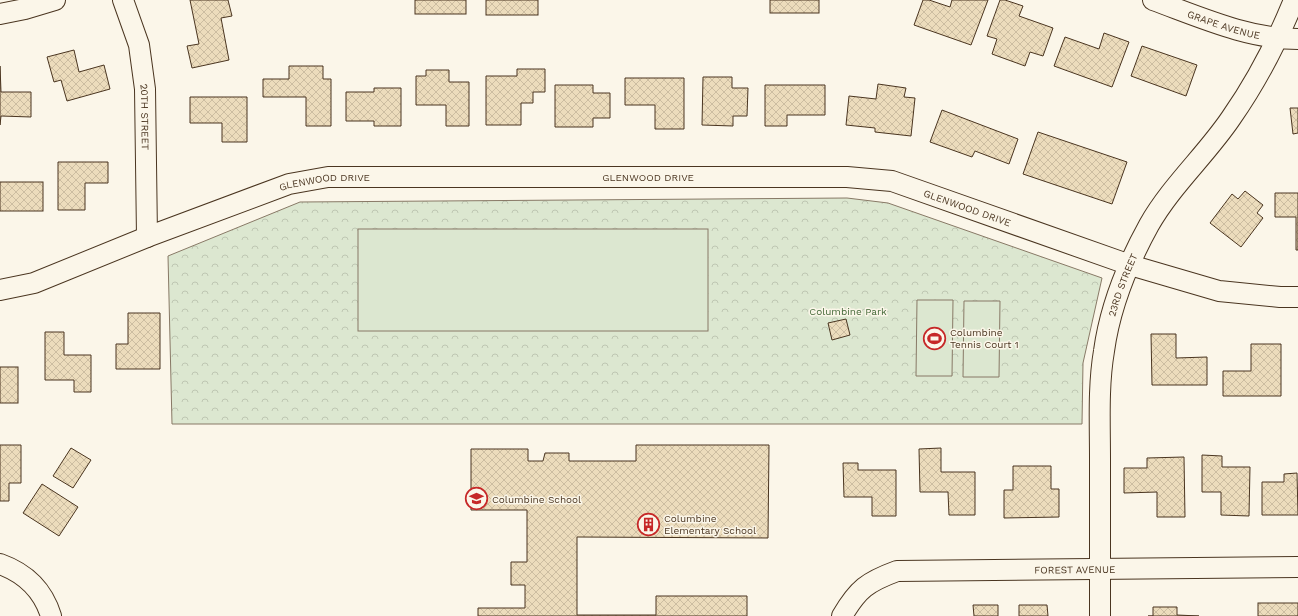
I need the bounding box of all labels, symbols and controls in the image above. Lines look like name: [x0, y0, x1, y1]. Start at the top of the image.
street label: GRAPE AVENUE: [1186, 8, 1261, 41]
street label: 20TH STREET: [138, 83, 151, 150]
street label: GLENWOOD DRIVE: [278, 172, 370, 193]
street label: GLENWOOD DRIVE: [602, 172, 694, 183]
street label: GLENWOOD DRIVE: [922, 188, 1012, 229]
street label: 23RD STREET: [1106, 252, 1140, 318]
park label: Columbine Park: [809, 306, 887, 317]
sports icon: Columbine Tennis Court 1: [922, 325, 948, 351]
place label: Columbine Tennis Court 1: [950, 327, 1019, 350]
school or university icon: Columbine School: [463, 486, 489, 512]
place label: Columbine School: [492, 494, 581, 505]
building icon: Columbine Elementary School: [635, 511, 661, 537]
place label: Columbine Elementary School: [664, 513, 756, 536]
street label: FOREST AVENUE: [1034, 564, 1115, 576]

